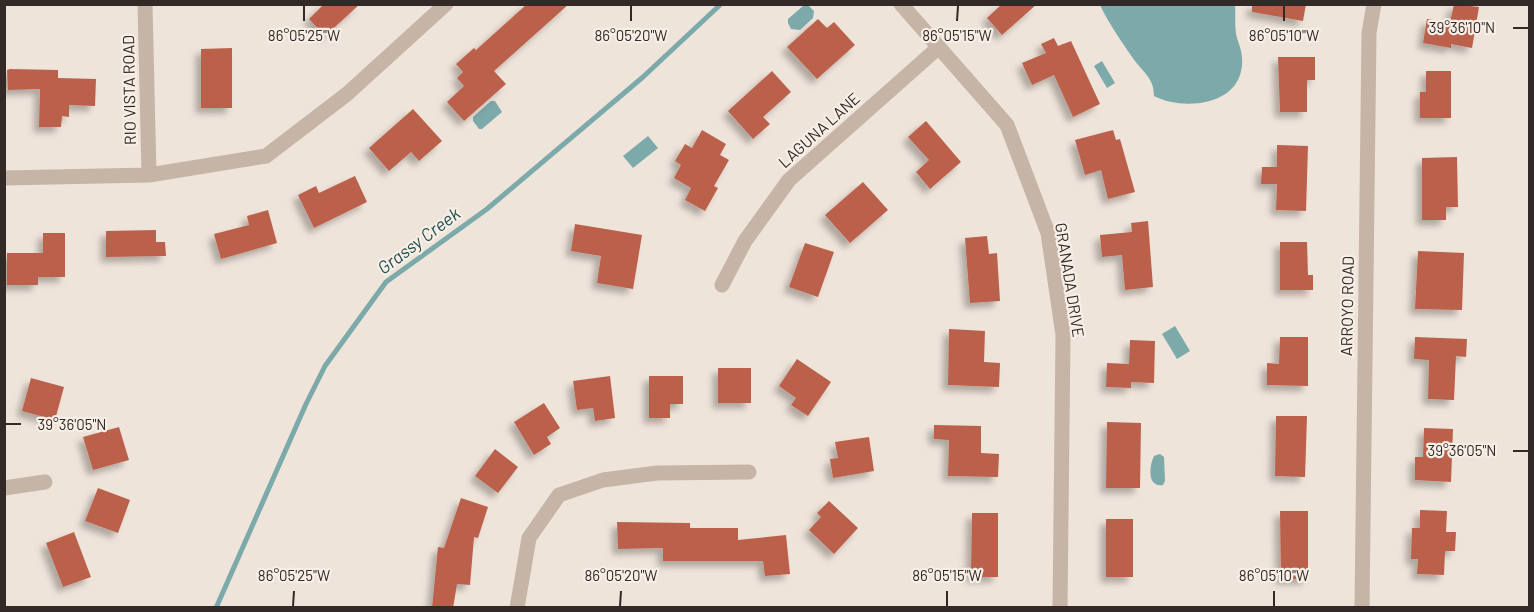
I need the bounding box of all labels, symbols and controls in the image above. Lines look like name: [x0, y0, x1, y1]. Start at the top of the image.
text: 39°36'10"N: [1429, 18, 1495, 36]
text: 86°05'25"W: [268, 26, 340, 44]
text: 86°05'20"W: [594, 26, 668, 44]
text: 86°05'15"W: [922, 26, 992, 44]
text: 86°05'10"W: [1249, 26, 1319, 44]
street label: RIO VISTA ROAD: [118, 35, 139, 145]
street label: LAGUNA LANE: [774, 88, 863, 171]
water label: Grassy Creek: [373, 202, 464, 279]
street label: GRANADA DRIVE: [1052, 221, 1089, 338]
street label: ARROYO ROAD: [1336, 256, 1357, 356]
text: 39°36'05"N: [38, 415, 106, 433]
text: 39°36'05"N: [1428, 441, 1496, 459]
text: 86°05'25"W: [258, 566, 330, 584]
text: 86°05'20"W: [584, 566, 658, 584]
text: 86°05'15"W: [912, 566, 982, 584]
text: 86°05'10"W: [1239, 566, 1309, 584]

